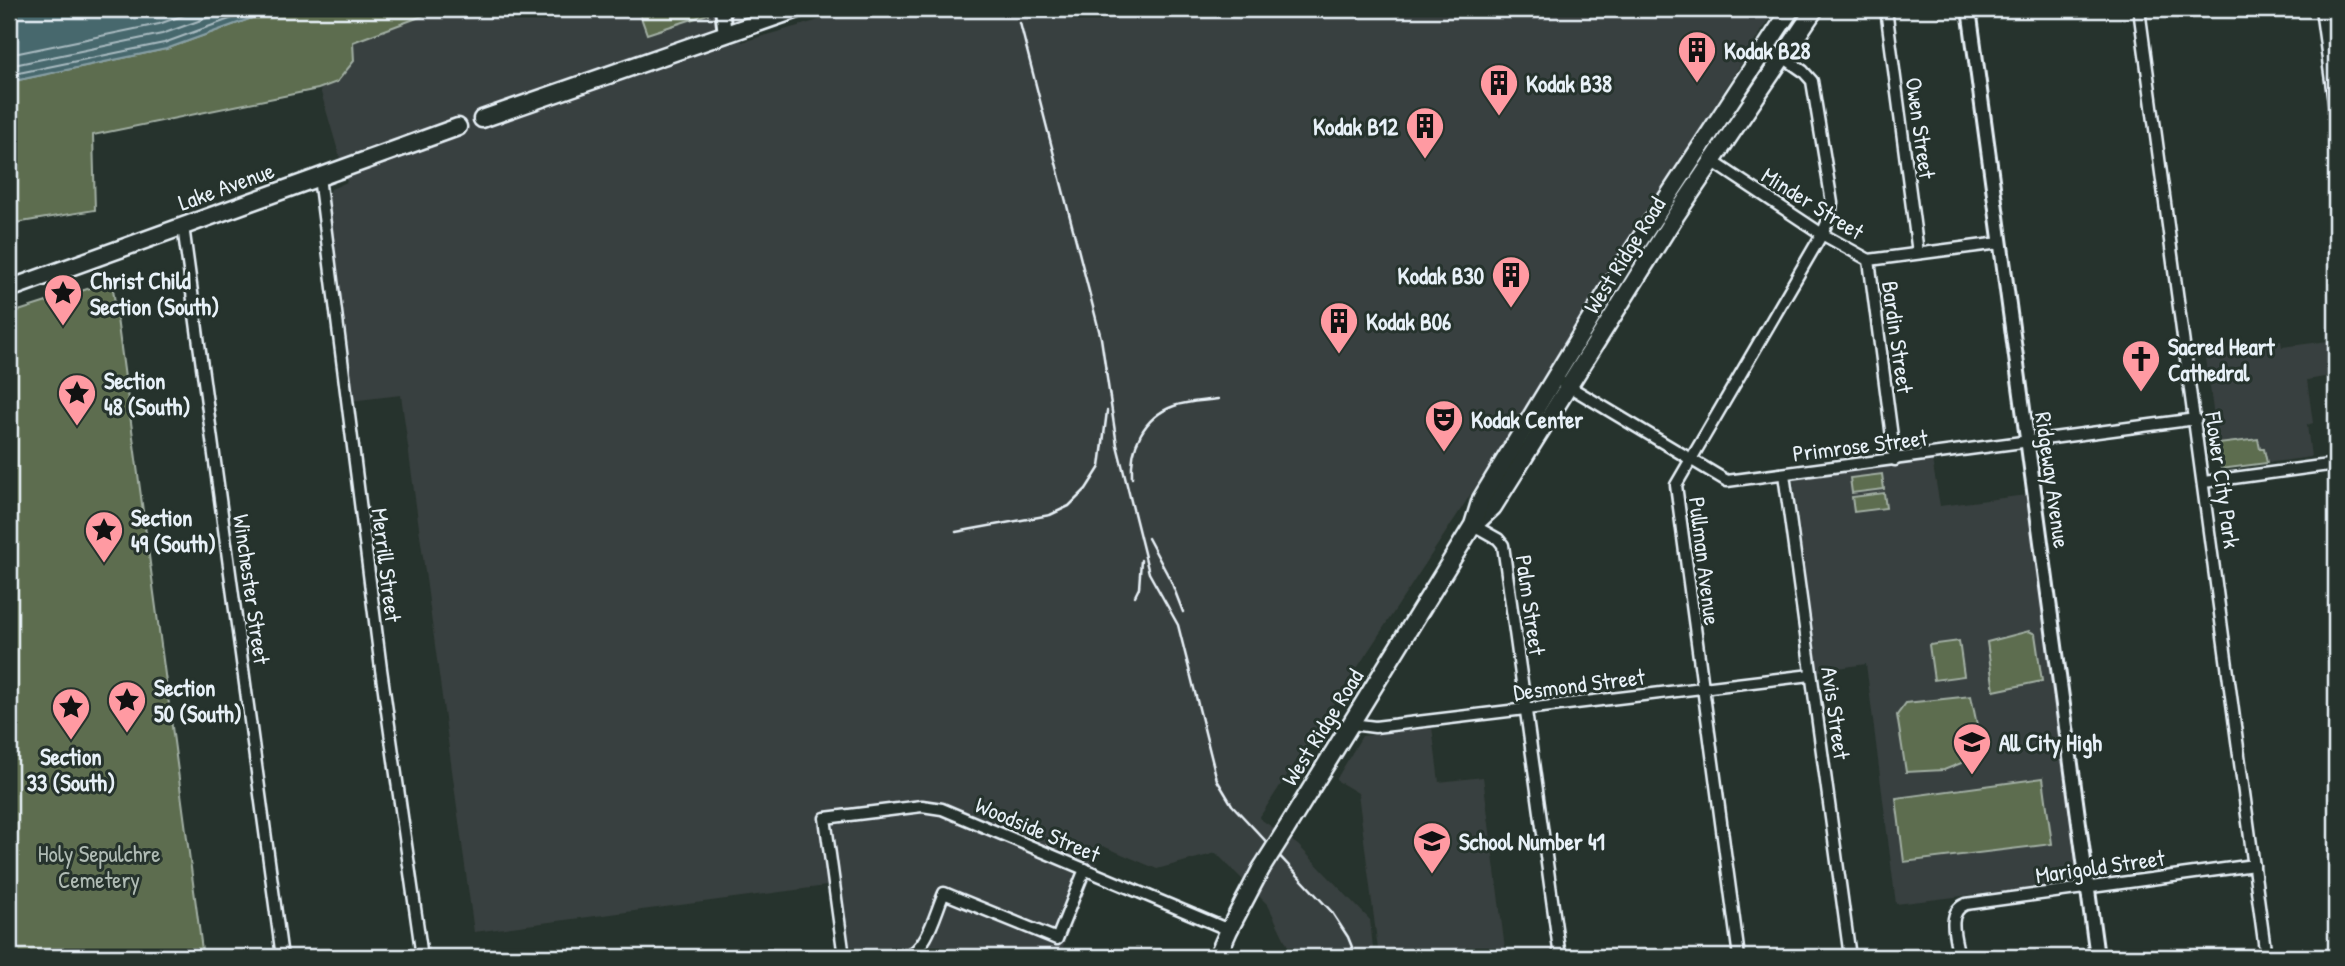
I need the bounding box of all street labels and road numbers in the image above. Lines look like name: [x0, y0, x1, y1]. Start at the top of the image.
street label: Owen Street: [1899, 75, 1944, 182]
street label: Lake Avenue: [174, 154, 278, 218]
street label: Minder Street: [1756, 159, 1871, 247]
street label: West Ridge Road: [1576, 191, 1672, 319]
street label: Bardin Street: [1875, 279, 1921, 396]
street label: Flower City Park: [2198, 409, 2248, 550]
street label: Ridgeway Avenue: [2028, 410, 2078, 550]
street label: Primrose Street: [1791, 421, 1930, 469]
street label: Pullman Avenue: [1682, 495, 1728, 627]
street label: Merrill Street: [365, 506, 409, 625]
street label: Winchester Street: [226, 512, 278, 667]
street label: Palm Street: [1509, 553, 1554, 658]
street label: Desmond Street: [1512, 660, 1647, 707]
street label: West Ridge Road: [1274, 663, 1370, 791]
street label: Avis Street: [1814, 665, 1858, 762]
street label: Woodside Street: [971, 789, 1106, 870]
street label: Marigold Street: [2033, 841, 2168, 890]

